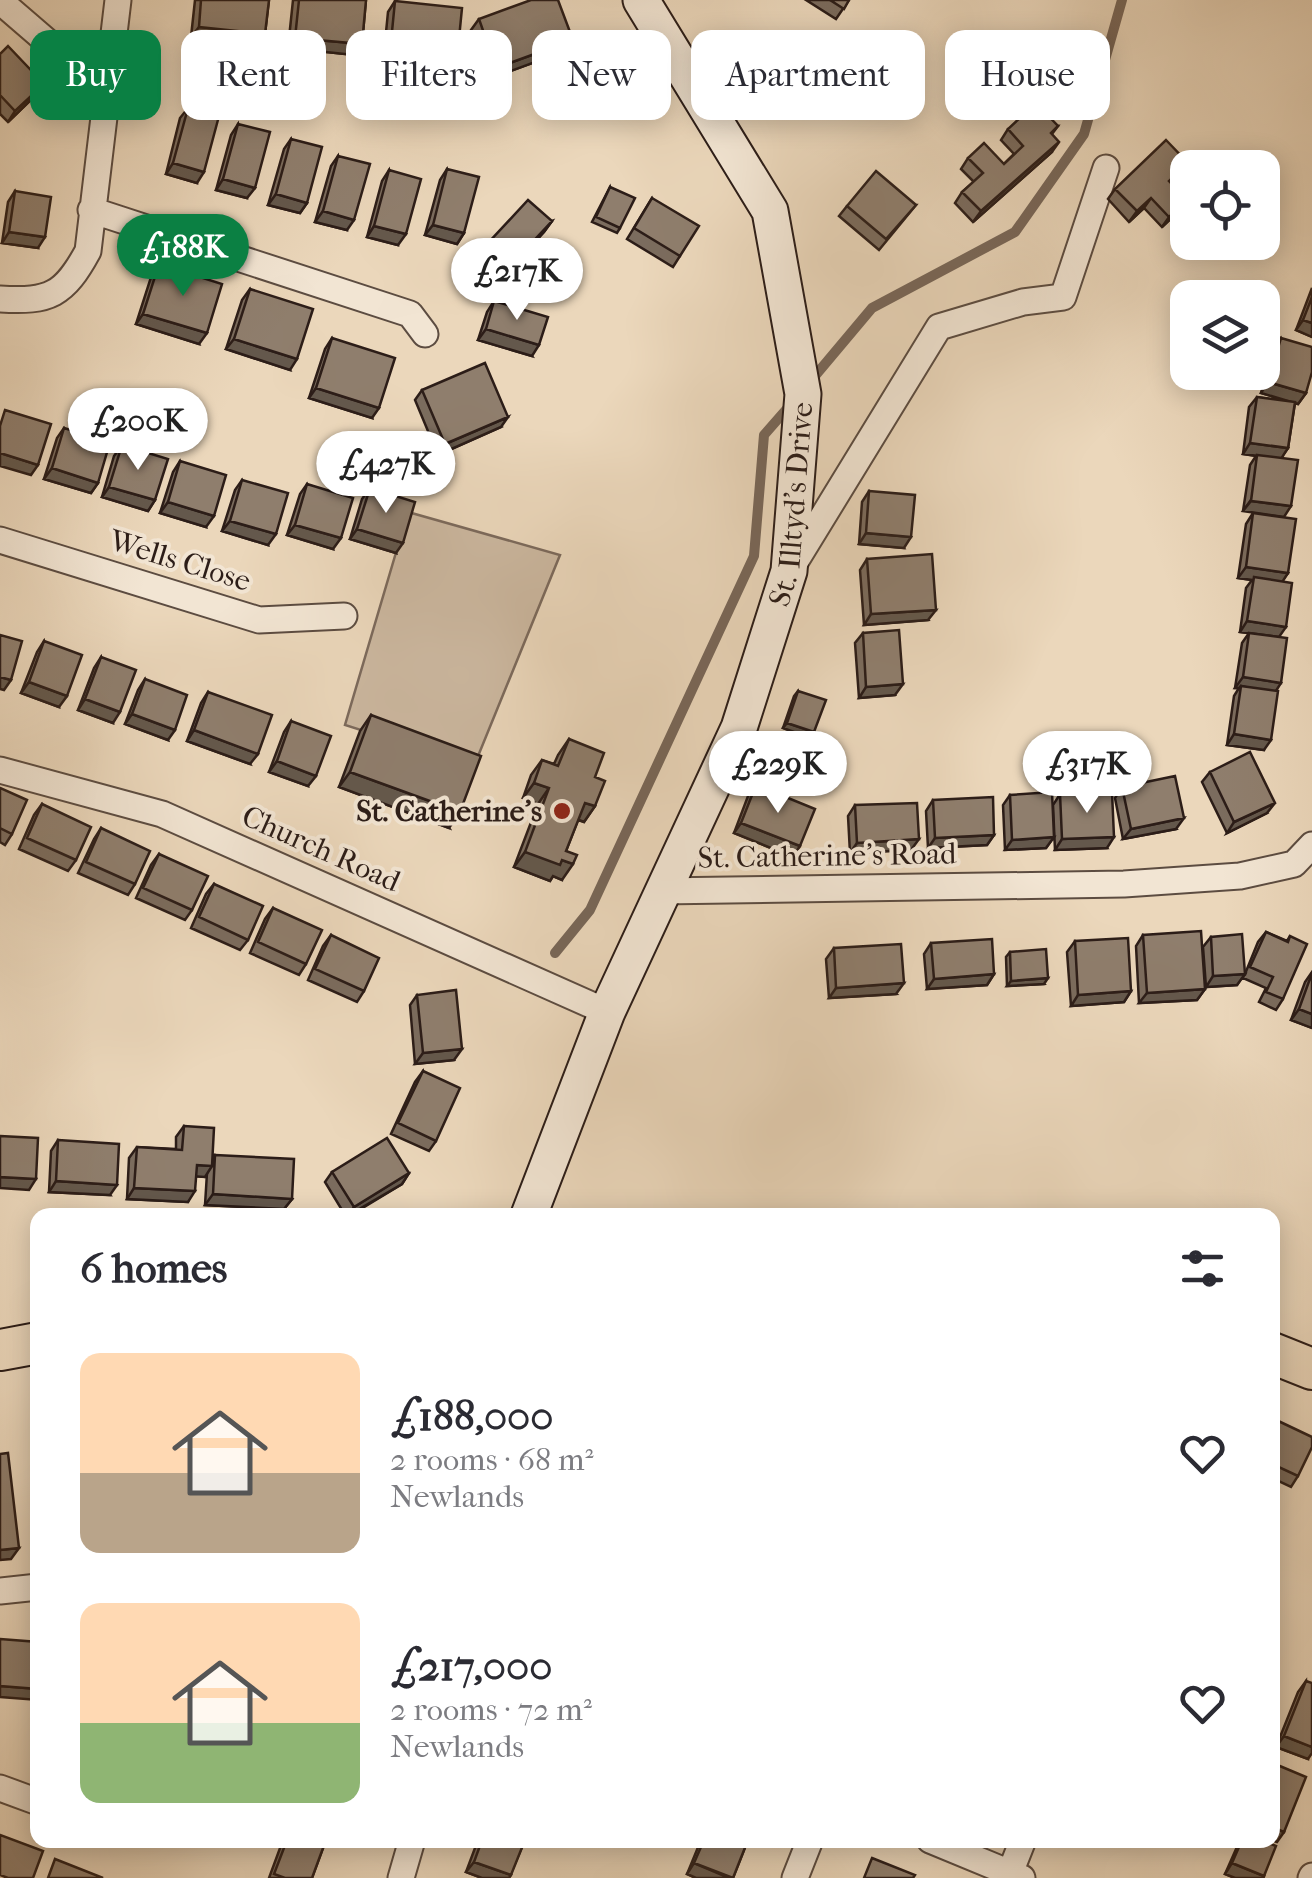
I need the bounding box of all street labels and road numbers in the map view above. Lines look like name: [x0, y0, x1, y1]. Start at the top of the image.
street label: St. Illtyd's Drive: [761, 401, 820, 611]
street label: Wells Close: [104, 523, 255, 599]
street label: Church Road: [236, 799, 406, 900]
street label: St. Catherine's Road: [697, 836, 957, 876]

